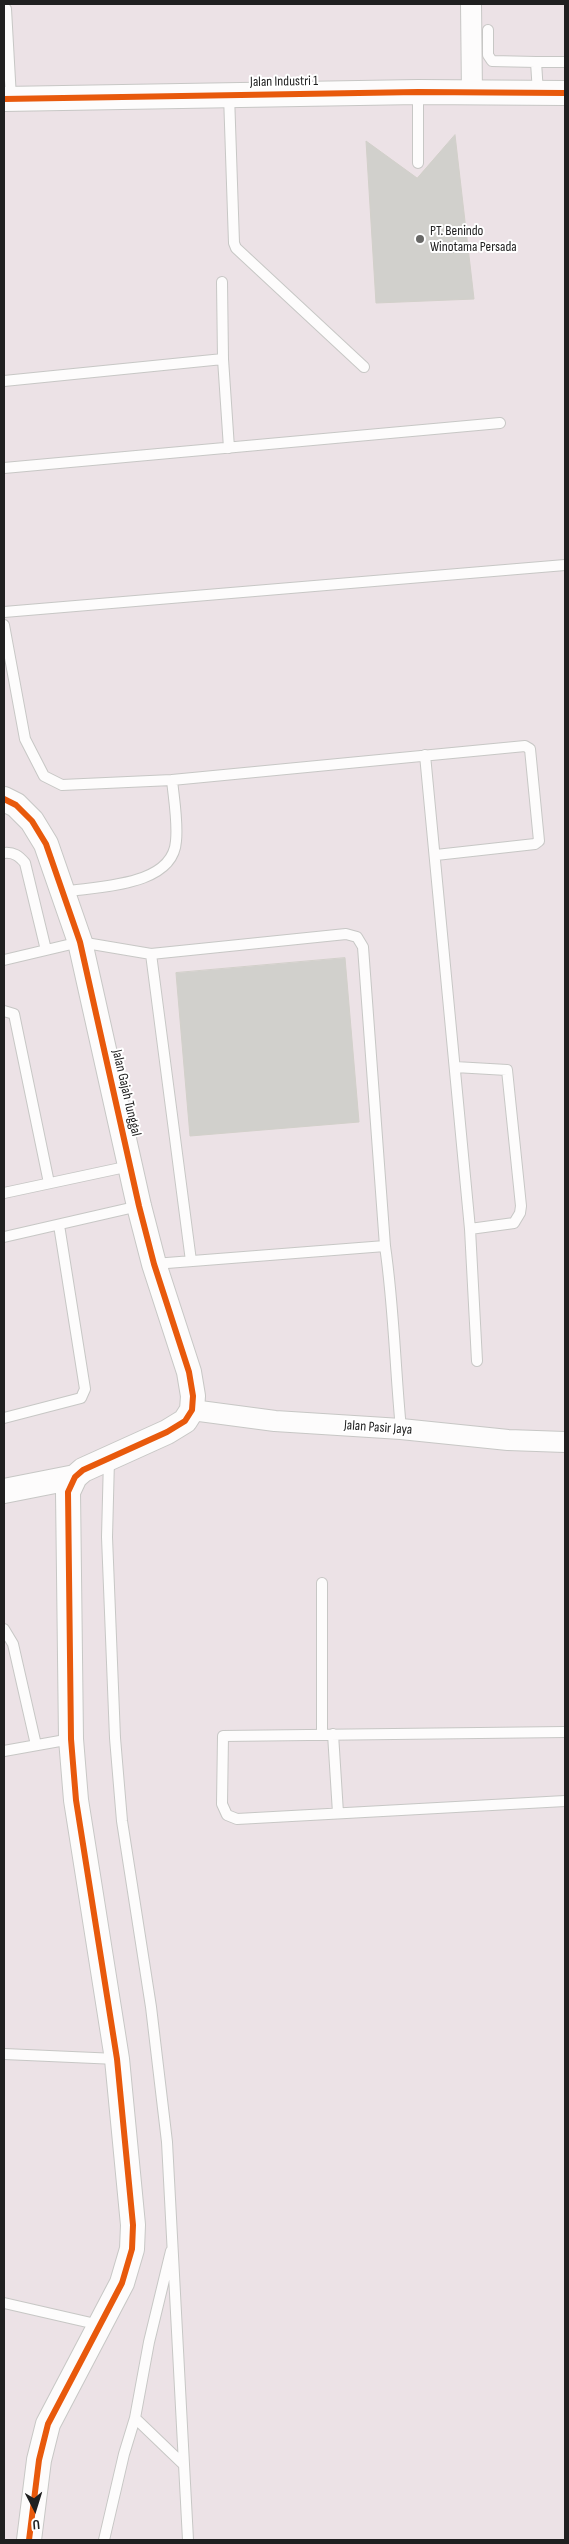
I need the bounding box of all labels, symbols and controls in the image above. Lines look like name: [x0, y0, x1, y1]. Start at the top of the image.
street label: Jalan Industri 1: [250, 73, 318, 91]
place label: PT. Benindo Winotama Persada: [430, 223, 517, 256]
marker: PT. Benindo Winotama Persada: [414, 233, 426, 245]
street label: Jalan Gajah Tunggal: [108, 1048, 144, 1138]
street label: Jalan Pasir Jaya: [343, 1417, 413, 1439]
north arrow: [10, 2484, 60, 2534]
text: U: [32, 2516, 41, 2533]

